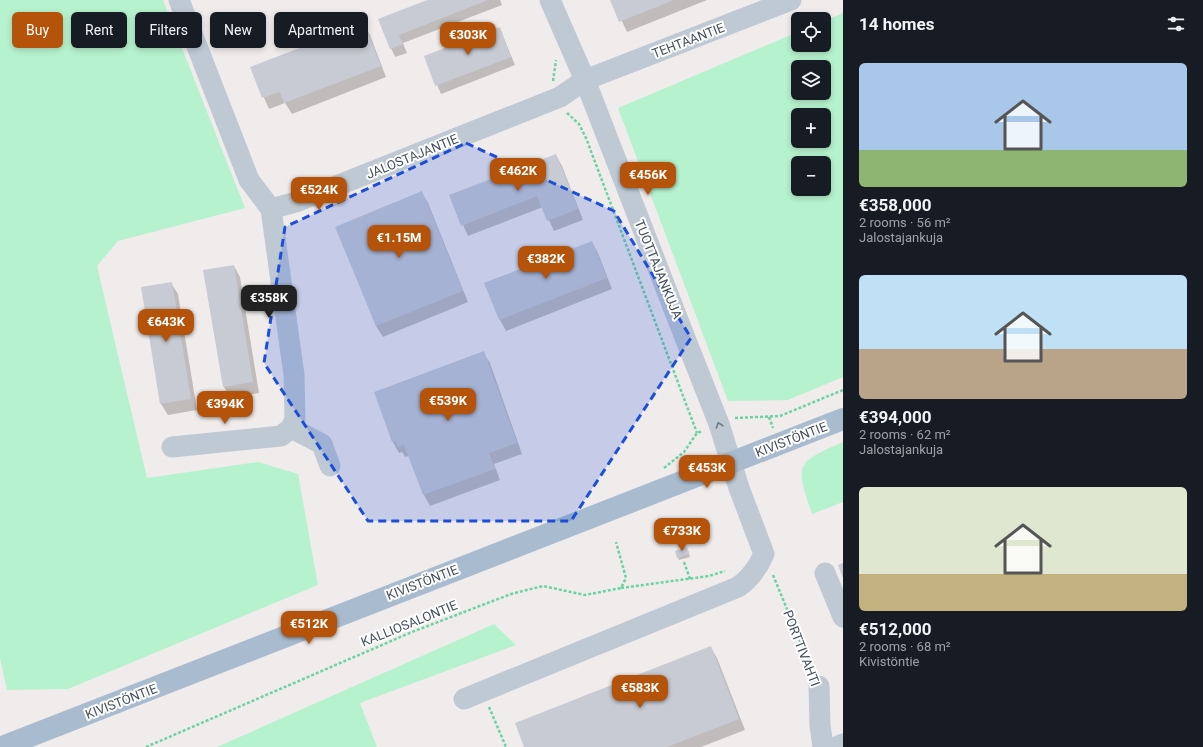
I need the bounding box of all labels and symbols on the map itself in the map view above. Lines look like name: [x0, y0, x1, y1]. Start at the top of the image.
street label: TEHTAANTIE: [650, 20, 726, 61]
pin: €303K: [440, 22, 496, 56]
street label: JALOSTAJANTIE: [364, 131, 460, 182]
pin: €462K: [490, 158, 546, 192]
pin: €456K: [620, 162, 676, 196]
pin: €524K: [291, 177, 347, 211]
street label: TUOTTAJANKUJA: [632, 217, 685, 321]
pin: €1.15M: [366, 225, 432, 259]
pin: €382K: [518, 246, 574, 280]
pin: €358K: [241, 285, 297, 319]
pin: €643K: [138, 309, 194, 343]
pin: €539K: [420, 388, 476, 422]
pin: €394K: [197, 391, 253, 425]
street label: KIVISTÖNTIE: [753, 419, 829, 460]
one-way arrow: [715, 421, 723, 428]
pin: €453K: [679, 455, 735, 489]
pin: €733K: [654, 518, 710, 552]
street label: KIVISTÖNTIE: [384, 562, 460, 603]
street label: KALLIOSALONTIE: [359, 597, 460, 650]
street label: PORTTIVAHTI: [780, 608, 823, 688]
pin: €512K: [281, 611, 337, 645]
pin: €583K: [612, 675, 668, 709]
street label: KIVISTÖNTIE: [83, 681, 159, 722]

